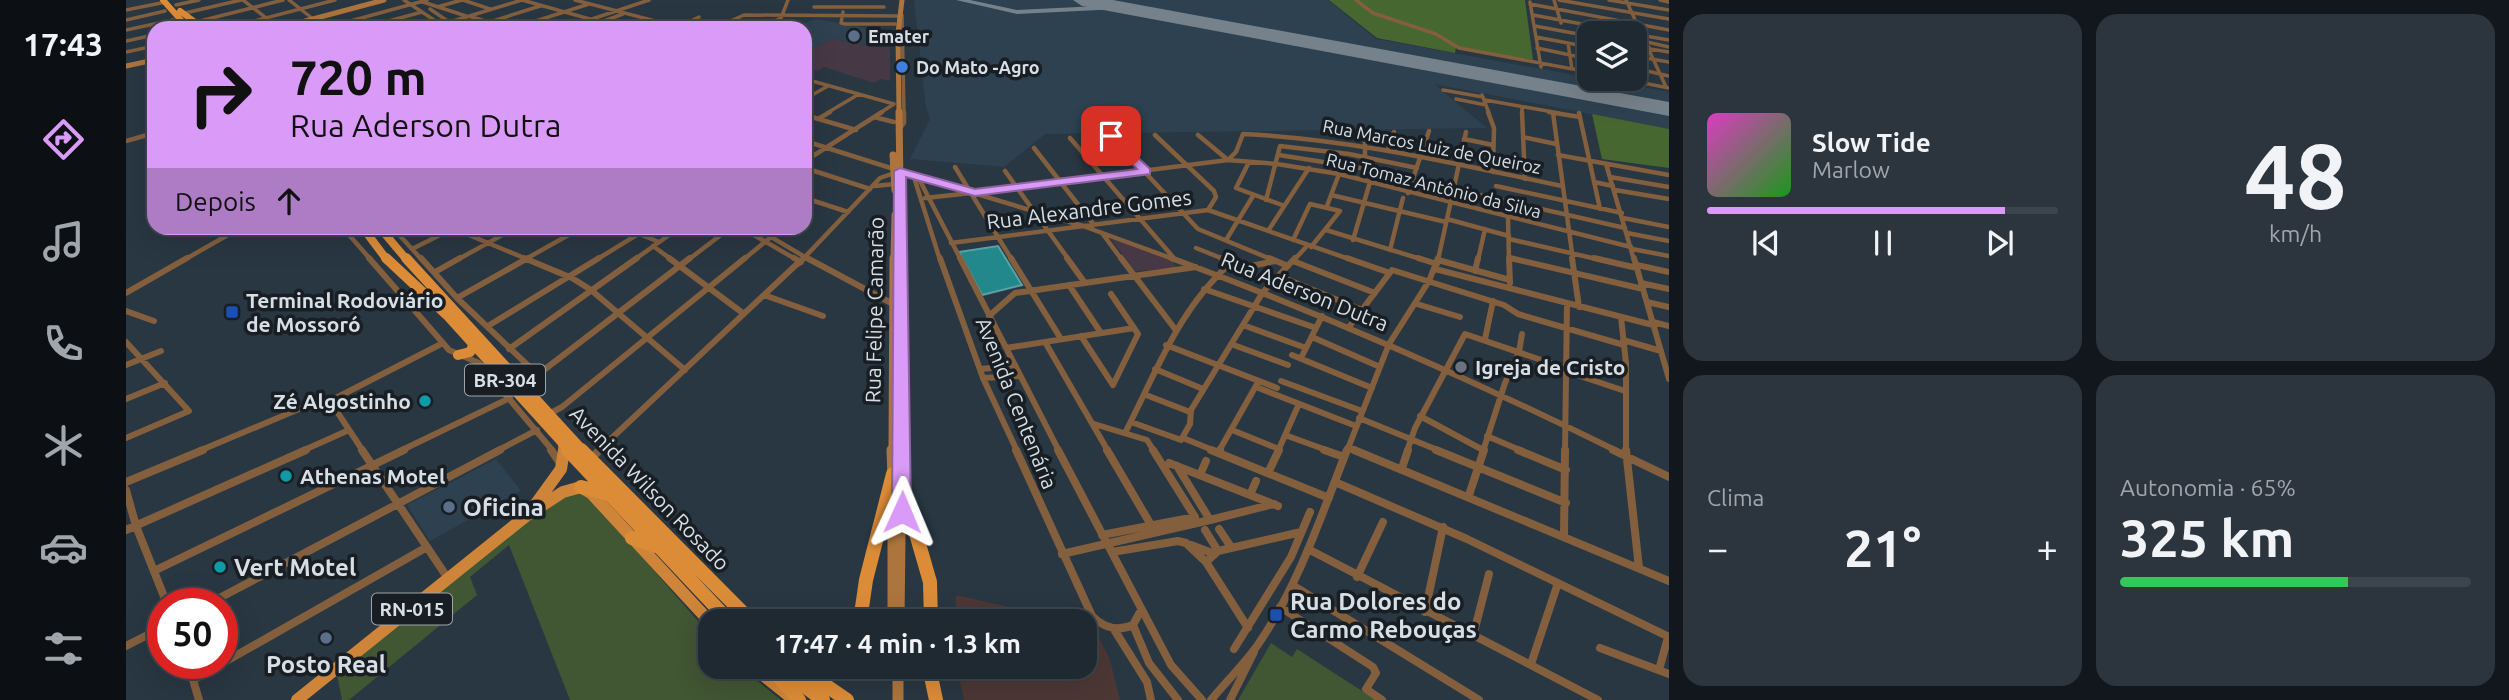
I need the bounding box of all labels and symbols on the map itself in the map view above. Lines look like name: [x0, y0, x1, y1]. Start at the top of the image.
place label: Emater: [868, 26, 930, 46]
marker: Emater: [846, 28, 862, 44]
place label: Do Mato -Agro: [916, 57, 1040, 77]
marker: Do Mato -Agro: [894, 59, 910, 75]
pin: [1081, 106, 1141, 166]
street label: Rua Marcos Luiz de Queiroz: [1321, 115, 1543, 178]
street label: Rua Tomaz Antônio da Silva: [1324, 149, 1544, 221]
street label: Rua Alexandre Gomes: [985, 185, 1193, 233]
street label: Rua Felipe Camarão: [860, 217, 888, 403]
street label: Rua Aderson Dutra: [1218, 247, 1392, 335]
place label: Terminal Rodoviário de Mossoró: [246, 288, 443, 336]
marker: Terminal Rodoviário de Mossoró: [224, 304, 240, 320]
street label: Avenida Centenária: [972, 314, 1062, 492]
place label: Igreja de Cristo: [1475, 355, 1625, 379]
marker: Igreja de Cristo: [1453, 359, 1469, 375]
road number: BR-304: [465, 364, 545, 396]
place label: Zé Algostinho: [273, 389, 411, 413]
marker: Zé Algostinho: [417, 393, 433, 409]
street label: Avenida Wilson Rosado: [565, 401, 735, 575]
place label: Athenas Motel: [300, 464, 445, 488]
marker: Athenas Motel: [278, 468, 294, 484]
position arrow: [865, 475, 939, 549]
place label: Oficina: [463, 494, 544, 521]
marker: Oficina: [441, 499, 457, 515]
place label: Vert Motel: [234, 554, 356, 581]
marker: Vert Motel: [212, 559, 228, 575]
speed limit sign: 50: [147, 588, 238, 679]
place label: Rua Dolores do Carmo Rebouças: [1290, 588, 1477, 643]
road number: RN-015: [372, 594, 452, 624]
marker: Rua Dolores do Carmo Rebouças: [1268, 607, 1284, 623]
marker: Posto Real: [318, 630, 334, 646]
place label: Posto Real: [266, 651, 386, 678]

